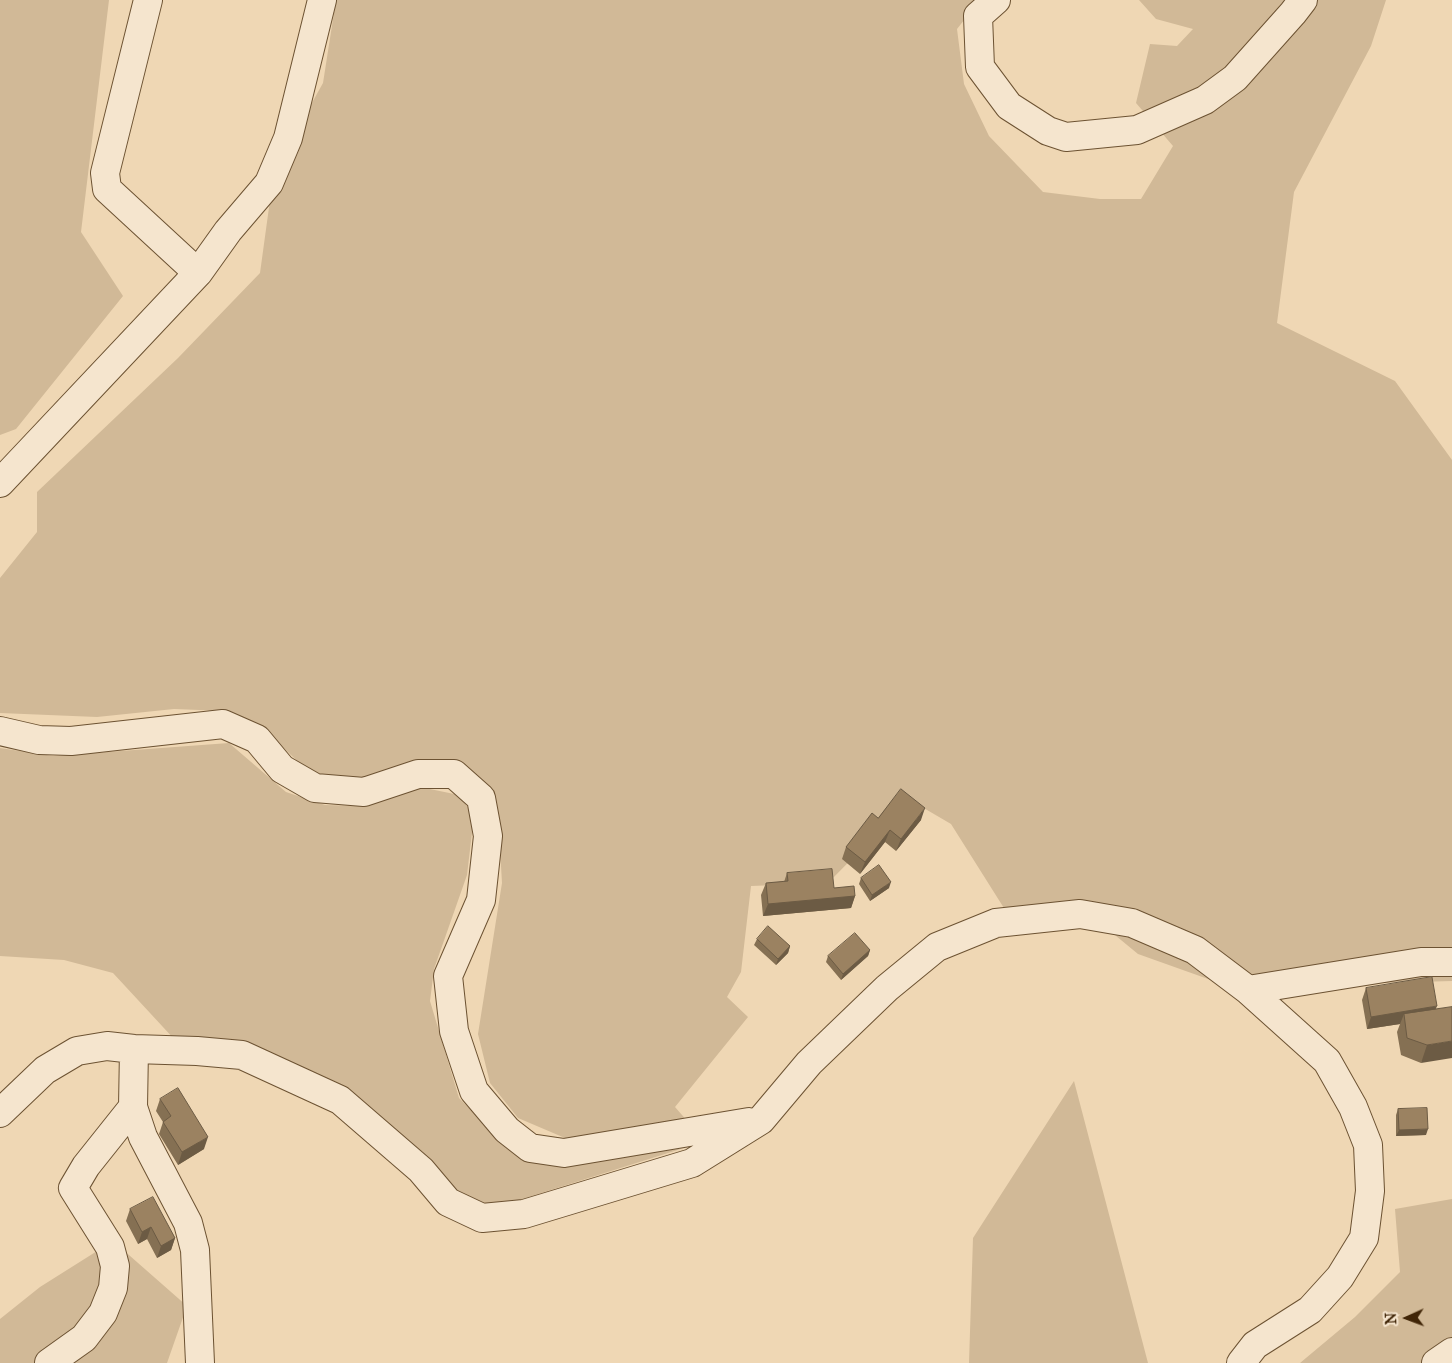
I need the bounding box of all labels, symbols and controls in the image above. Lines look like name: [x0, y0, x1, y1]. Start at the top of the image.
north arrow: [1382, 1293, 1432, 1343]
text: N: [1383, 1312, 1400, 1325]

